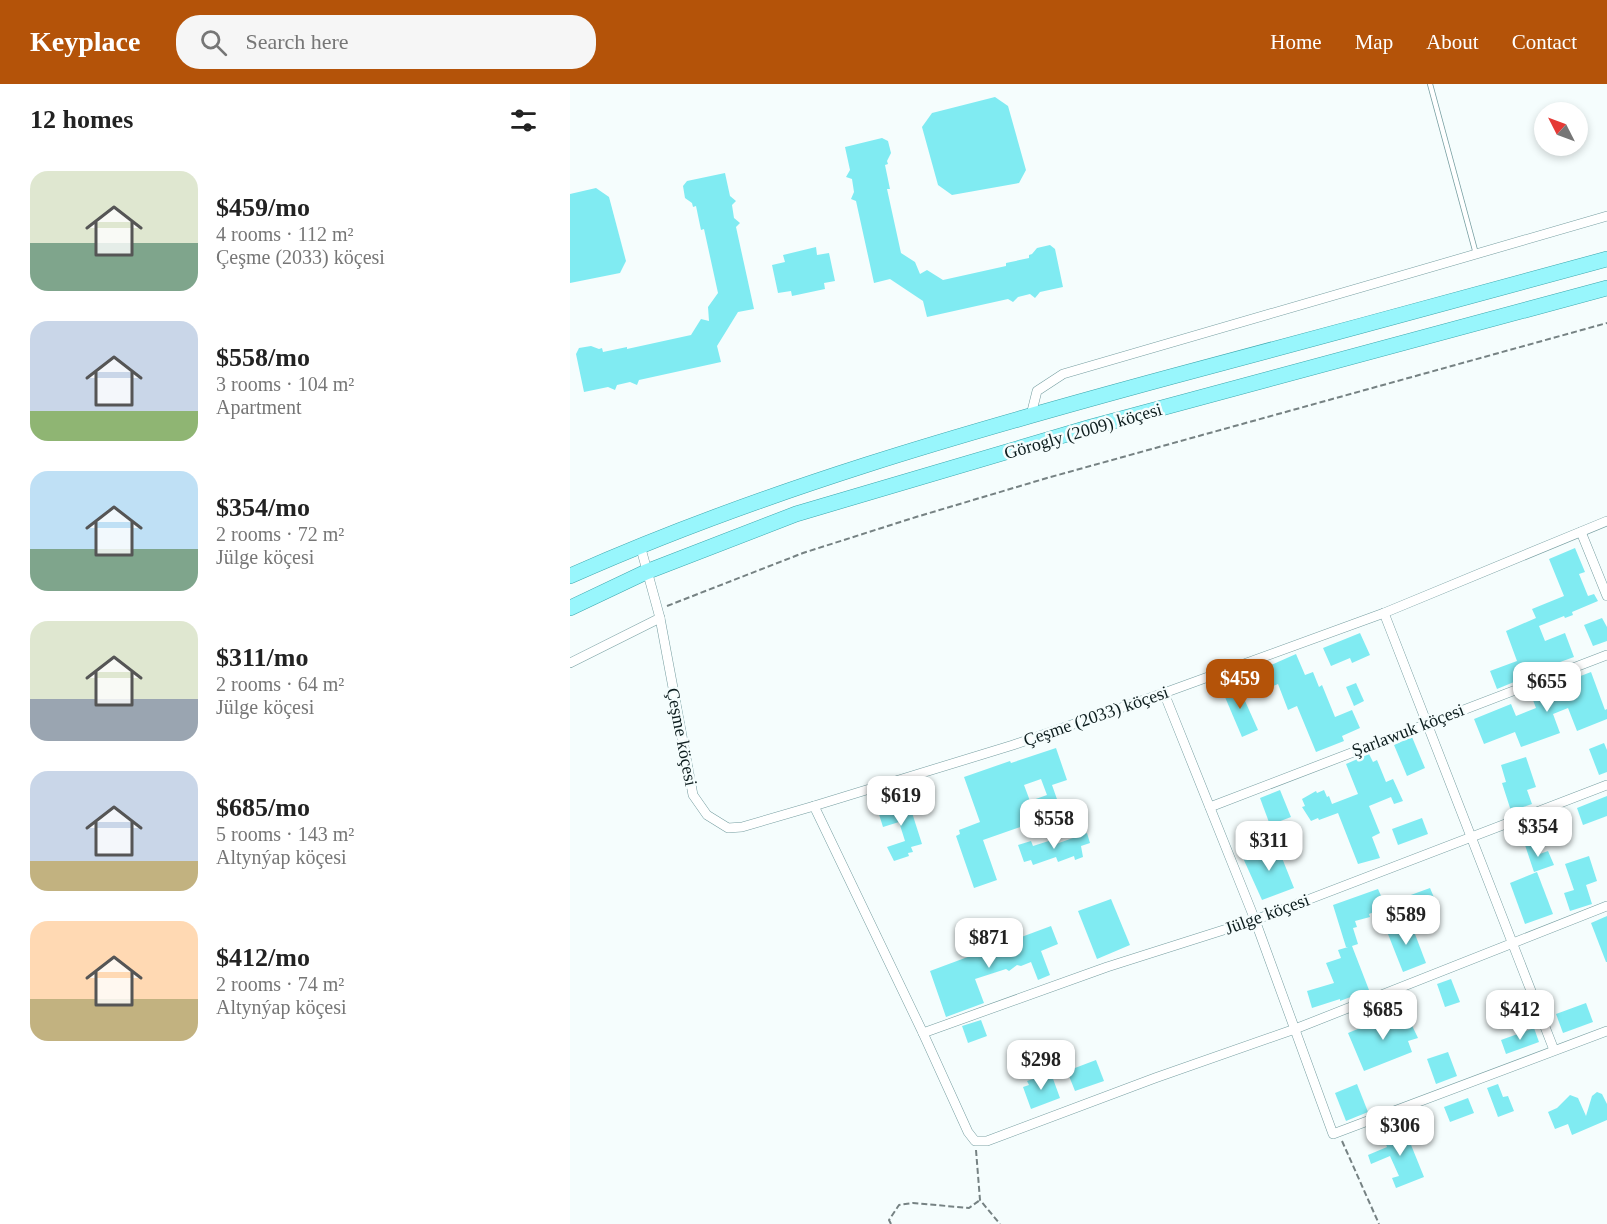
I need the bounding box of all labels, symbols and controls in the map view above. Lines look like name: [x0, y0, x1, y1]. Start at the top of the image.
search box: [176, 15, 596, 69]
text: Keyplace: [30, 26, 140, 57]
icon: search: [197, 26, 230, 59]
text: Search here: [245, 29, 349, 54]
text: Home: [1270, 30, 1322, 54]
text: Map: [1355, 30, 1393, 54]
text: About: [1426, 30, 1479, 54]
text: Contact: [1512, 30, 1577, 54]
north arrow: [1534, 102, 1588, 156]
map controls: [1534, 102, 1588, 156]
icon: filters: [507, 104, 540, 137]
text: 12 homes: [30, 105, 133, 134]
text: $459/mo: [216, 193, 310, 222]
icon: home: [78, 195, 150, 267]
text: 4 rooms · 112 m²: [216, 223, 353, 245]
text: Çeşme (2033) köçesi: [216, 246, 385, 268]
text: $558/mo: [216, 343, 310, 372]
icon: home: [78, 345, 150, 417]
text: 3 rooms · 104 m²: [216, 373, 354, 395]
text: Apartment: [216, 396, 302, 418]
street label: Görogly (2009) köçesi: [1002, 399, 1164, 464]
text: $354/mo: [216, 493, 310, 522]
icon: home: [78, 495, 150, 567]
text: 2 rooms · 72 m²: [216, 523, 344, 545]
text: Jülge köçesi: [216, 546, 314, 568]
text: $311/mo: [216, 643, 308, 672]
icon: home: [78, 645, 150, 717]
pin: $459: [1204, 659, 1276, 710]
pin: $655: [1511, 662, 1583, 713]
text: $459: [1220, 667, 1260, 689]
text: $655: [1527, 670, 1567, 692]
text: 2 rooms · 64 m²: [216, 673, 344, 695]
street label: Çeşme (2033) köçesi: [1021, 682, 1171, 751]
street label: Çeşme köçesi: [663, 686, 701, 788]
text: Jülge köçesi: [216, 696, 314, 718]
street label: Şarlawuk köçesi: [1349, 699, 1467, 761]
pin: $619: [865, 776, 937, 827]
text: $619: [881, 784, 921, 806]
text: $685/mo: [216, 793, 310, 822]
icon: home: [78, 795, 150, 867]
pin: $558: [1018, 799, 1090, 850]
text: $558: [1034, 807, 1074, 829]
pin: $354: [1502, 807, 1574, 858]
text: $354: [1518, 815, 1558, 837]
pin: $311: [1233, 821, 1305, 872]
text: 5 rooms · 143 m²: [216, 823, 354, 845]
text: $311: [1250, 829, 1288, 851]
text: Altynýap köçesi: [216, 846, 347, 868]
street label: Jülge köçesi: [1222, 889, 1312, 939]
pin: $589: [1370, 895, 1442, 946]
text: $589: [1386, 903, 1426, 925]
pin: $871: [953, 918, 1025, 969]
text: $871: [969, 926, 1009, 948]
text: $412/mo: [216, 943, 310, 972]
icon: home: [78, 945, 150, 1017]
text: 2 rooms · 74 m²: [216, 973, 344, 995]
pin: $685: [1347, 990, 1419, 1041]
pin: $412: [1484, 990, 1556, 1041]
text: Altynýap köçesi: [216, 996, 347, 1018]
text: $685: [1363, 998, 1403, 1020]
text: $412: [1500, 998, 1540, 1020]
pin: $298: [1005, 1040, 1077, 1091]
text: $298: [1021, 1048, 1061, 1070]
pin: $306: [1364, 1106, 1436, 1157]
text: $306: [1380, 1114, 1420, 1136]

